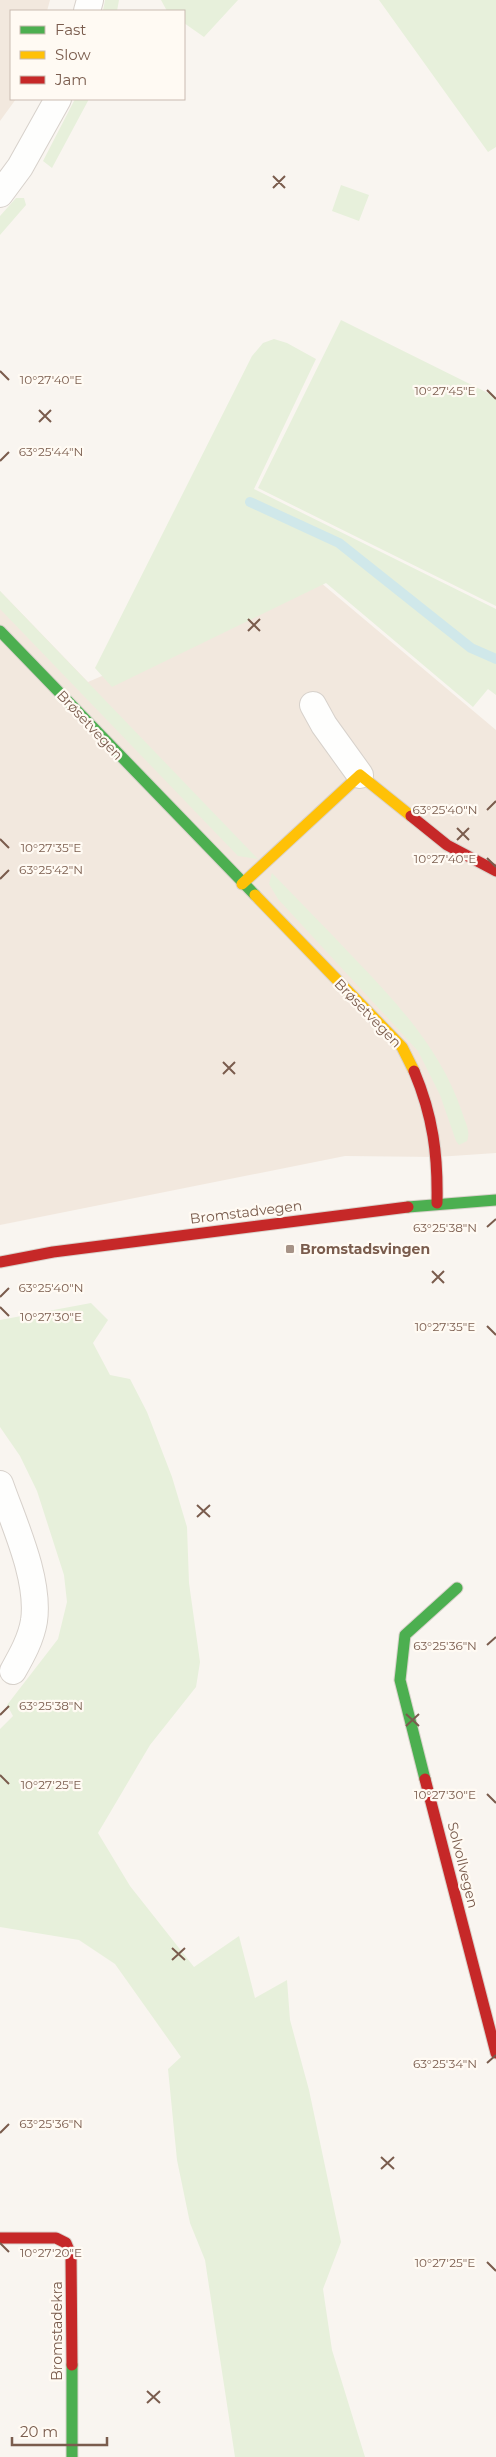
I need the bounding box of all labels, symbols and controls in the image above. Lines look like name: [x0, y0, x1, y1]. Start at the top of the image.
legend: [10, 10, 185, 100]
text: Fast: [55, 20, 86, 39]
text: Slow: [55, 45, 91, 64]
text: Jam: [54, 70, 87, 89]
text: 10°27'40"E: [20, 372, 82, 387]
text: 10°27'45"E: [414, 383, 476, 398]
text: 63°25'44"N: [19, 444, 83, 459]
street label: Brøsetvegen: [53, 686, 127, 764]
text: 63°25'40"N: [412, 802, 478, 817]
text: 10°27'35"E: [21, 840, 81, 855]
text: 10°27'40"E: [414, 851, 476, 866]
text: 63°25'42"N: [19, 862, 83, 877]
street label: Brøsetvegen: [331, 975, 405, 1051]
street label: Bromstadvegen: [189, 1196, 303, 1228]
text: 63°25'38"N: [413, 1220, 477, 1235]
place label: Bromstadsvingen: [300, 1240, 430, 1258]
marker: Bromstadsvingen: [284, 1243, 296, 1255]
text: 63°25'40"N: [18, 1280, 84, 1295]
text: 10°27'30"E: [20, 1309, 82, 1324]
text: 10°27'35"E: [415, 1319, 475, 1334]
text: 63°25'36"N: [413, 1638, 477, 1653]
text: 63°25'38"N: [19, 1698, 83, 1713]
text: 10°27'25"E: [21, 1777, 81, 1792]
text: 10°27'30"E: [414, 1787, 476, 1802]
street label: Solvollvegen: [444, 1820, 482, 1910]
text: 63°25'34"N: [413, 2056, 477, 2071]
text: 63°25'36"N: [19, 2116, 83, 2131]
text: 10°27'20"E: [20, 2245, 82, 2260]
text: 10°27'25"E: [415, 2255, 475, 2270]
street label: Bromstadekra: [48, 2281, 66, 2381]
scale bar: [12, 2414, 108, 2446]
text: 20 m: [20, 2422, 58, 2441]

